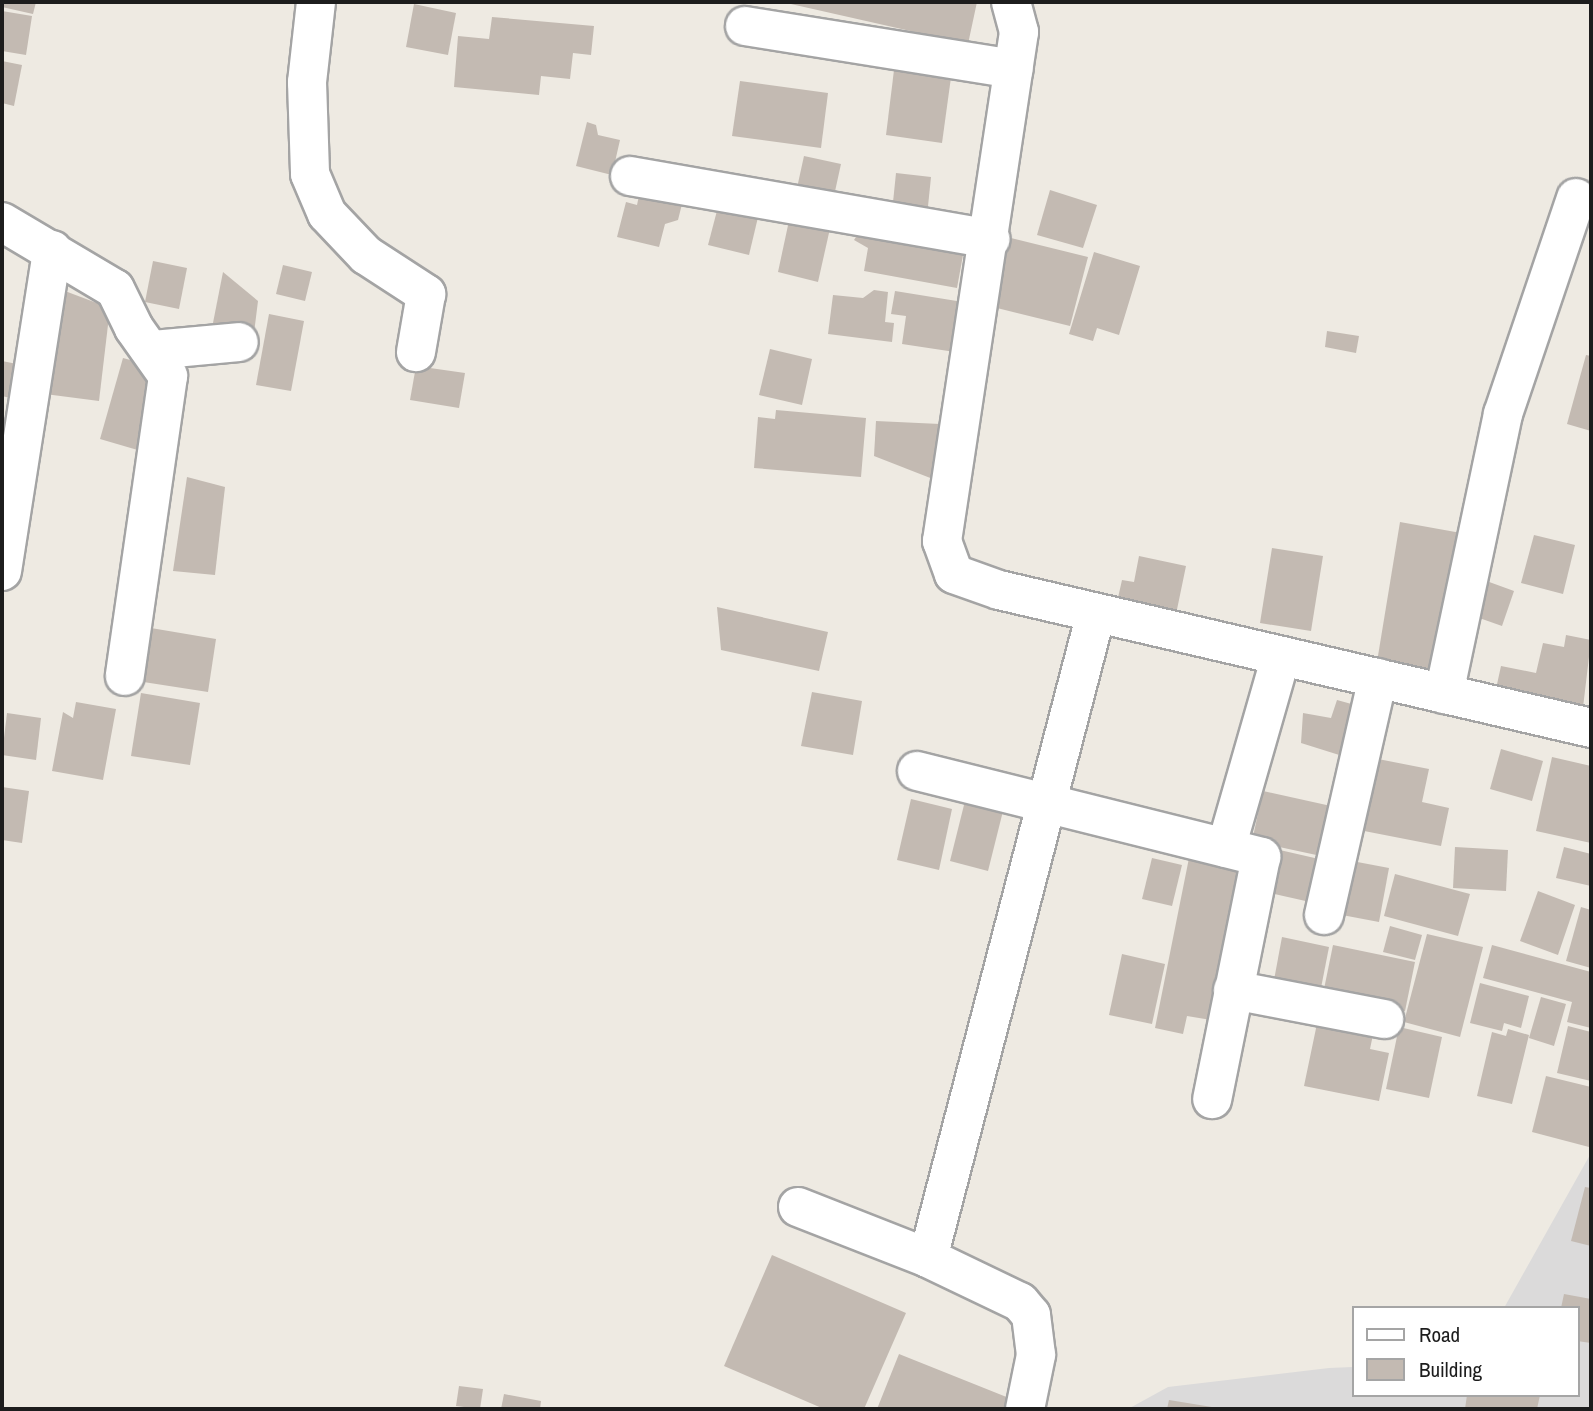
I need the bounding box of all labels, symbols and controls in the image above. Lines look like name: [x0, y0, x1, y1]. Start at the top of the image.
legend: [1352, 1306, 1579, 1397]
text: Road: [1419, 1320, 1460, 1349]
text: Building: [1419, 1355, 1482, 1384]

